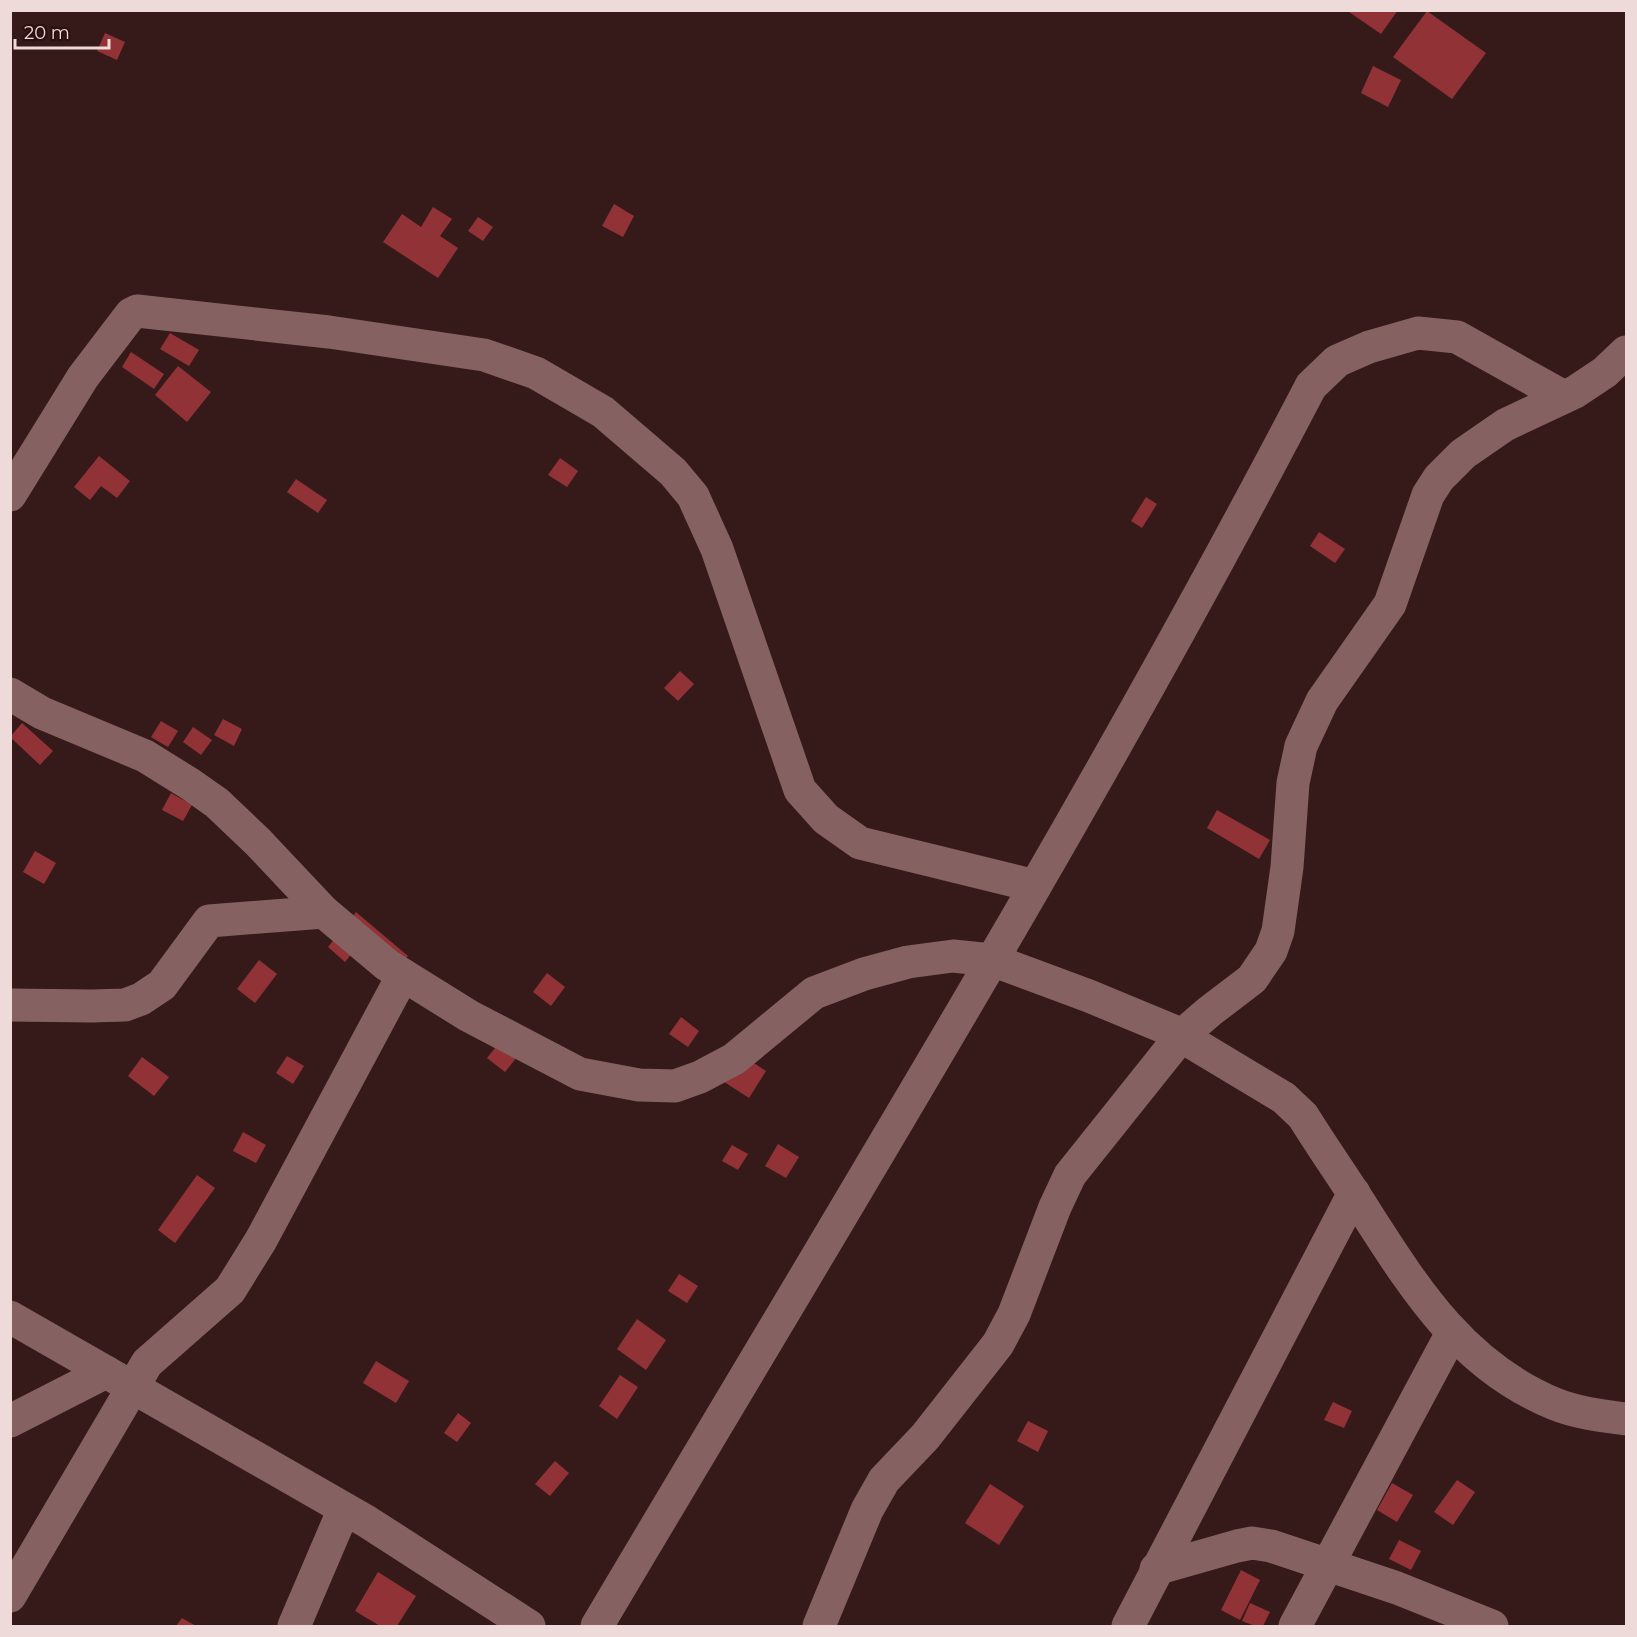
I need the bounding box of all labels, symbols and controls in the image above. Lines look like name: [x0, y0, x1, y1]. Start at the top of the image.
scale bar: [15, 12, 110, 50]
text: 20 m: [24, 22, 70, 44]

